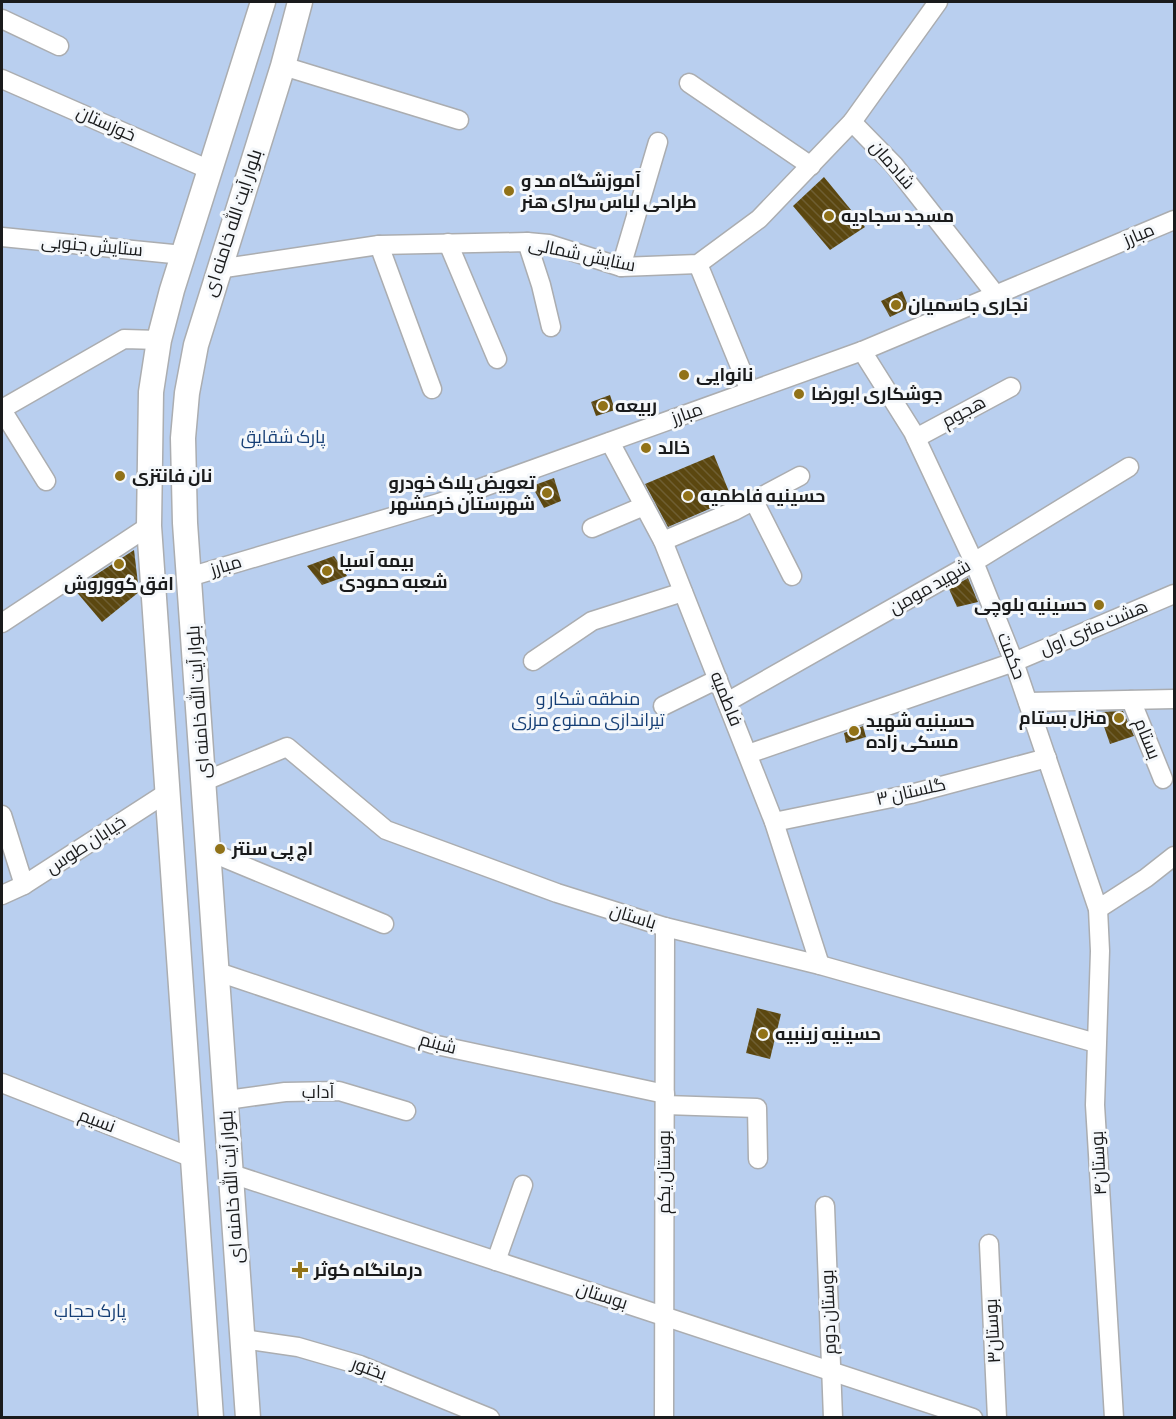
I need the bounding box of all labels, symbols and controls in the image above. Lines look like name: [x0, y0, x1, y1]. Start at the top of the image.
street label: خوزستان: [73, 102, 139, 146]
street label: شادمان: [865, 136, 919, 194]
street label: بلوار آیت الله خامنه ای: [197, 146, 267, 299]
place label: آموزشگاه مد و طراحی لباس سرای هنر: [520, 171, 697, 213]
marker: آموزشگاه مد و طراحی لباس سرای هنر: [502, 184, 516, 198]
place label: مسجد سجادیه: [841, 206, 954, 227]
marker: مسجد سجادیه: [822, 209, 836, 223]
street label: مبارز: [1119, 219, 1158, 251]
street label: ستایش جنوبی: [40, 231, 144, 261]
street label: ستایش شمالی: [527, 233, 637, 277]
place label: نجاری جاسمیان: [908, 295, 1028, 316]
marker: نجاری جاسمیان: [889, 298, 903, 312]
place label: نانوایی: [696, 365, 753, 386]
marker: نانوایی: [677, 368, 691, 382]
place label: جوشکاری ابورضا: [811, 384, 943, 405]
marker: جوشکاری ابورضا: [792, 387, 806, 401]
street label: هجوم: [938, 392, 990, 433]
place label: ربیعه: [615, 396, 657, 417]
marker: ربیعه: [596, 399, 610, 413]
street label: مبارز: [668, 399, 705, 430]
park label: پارک شقایق: [241, 427, 325, 449]
place label: خالد: [658, 438, 690, 459]
marker: خالد: [639, 441, 653, 455]
place label: نان فانتزی: [132, 466, 212, 487]
marker: نان فانتزی: [113, 469, 127, 483]
place label: تعویض پلاک خودرو شهرستان خرمشهر: [389, 473, 535, 515]
marker: تعویض پلاک خودرو شهرستان خرمشهر: [540, 486, 554, 500]
place label: حسینیه فاطمیه: [700, 486, 825, 507]
marker: حسینیه فاطمیه: [681, 489, 695, 503]
street label: مبارز: [207, 551, 244, 581]
place label: بیمه آسیا شعبه حمودی: [339, 551, 448, 593]
street label: شهید مومن: [885, 555, 975, 619]
marker: افق کووروش: [112, 557, 126, 571]
marker: بیمه آسیا شعبه حمودی: [320, 564, 334, 578]
place label: افق کووروش: [64, 574, 174, 595]
place label: حسینیه بلوچی: [974, 595, 1087, 617]
street label: هشت متری اول: [1037, 596, 1151, 660]
marker: حسینیه بلوچی: [1092, 598, 1106, 612]
street label: بلوار آیت الله خامنه ای: [181, 625, 215, 779]
street label: حکمت: [992, 630, 1030, 682]
street label: فاطمیه: [706, 668, 746, 730]
park label: منطقه شکار و تیراندازی ممنوع مرزی: [511, 689, 665, 732]
place label: منزل بستام: [1019, 708, 1107, 730]
place label: حسینیه شهید مسکی زاده: [866, 711, 975, 753]
marker: منزل بستام: [1112, 711, 1126, 725]
street label: بستام: [1128, 716, 1165, 763]
marker: حسینیه شهید مسکی زاده: [847, 724, 861, 738]
street label: گلستان ۳: [874, 774, 948, 810]
street label: خیابان طوس: [42, 811, 130, 879]
place label: اچ پی سنتر: [231, 839, 313, 861]
marker: اچ پی سنتر: [213, 842, 227, 856]
street label: باستان: [607, 900, 659, 934]
place label: حسینیه زینبیه: [775, 1024, 881, 1045]
marker: حسینیه زینبیه: [756, 1027, 770, 1041]
street label: شبنم: [417, 1029, 459, 1060]
street label: آداب: [302, 1082, 334, 1103]
street label: نسیم: [75, 1104, 118, 1138]
street label: بلوار آیت الله خامنه ای: [214, 1110, 248, 1264]
street label: بوستان یکم: [654, 1130, 676, 1214]
street label: بوستان۴: [1087, 1130, 1111, 1196]
place label: درمانگاه کوثر: [313, 1260, 422, 1281]
marker: درمانگاه کوثر: [291, 1261, 309, 1279]
street label: بوستان دوم: [817, 1269, 842, 1355]
street label: بوستان: [574, 1278, 630, 1314]
street label: بوستان۳: [981, 1298, 1005, 1364]
park label: پارک حجاب: [54, 1301, 126, 1323]
street label: بختور: [348, 1353, 390, 1385]

